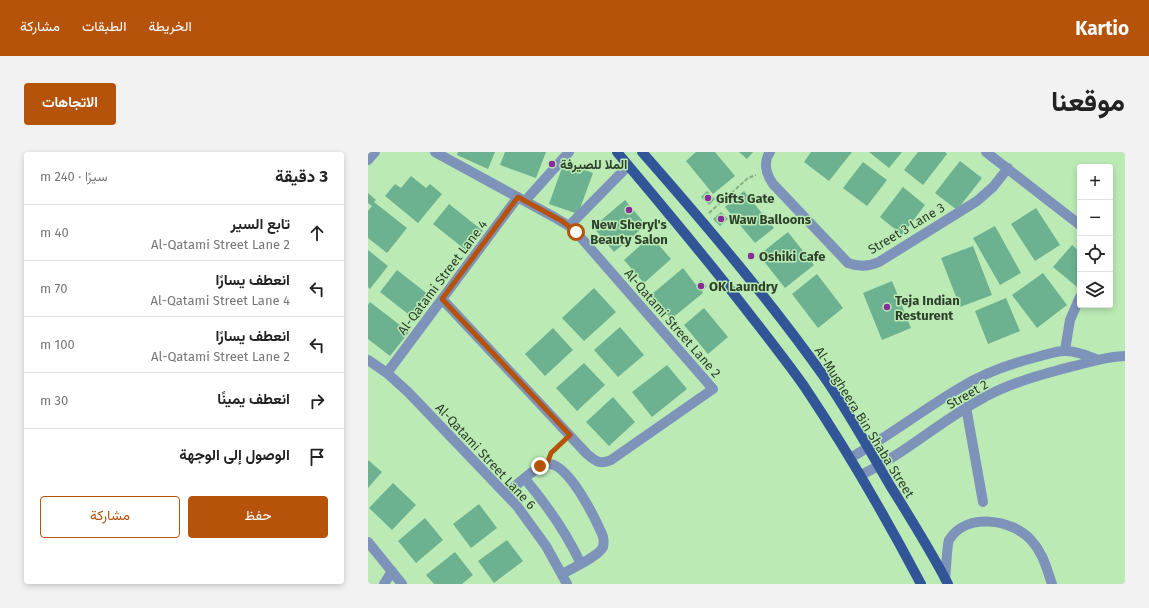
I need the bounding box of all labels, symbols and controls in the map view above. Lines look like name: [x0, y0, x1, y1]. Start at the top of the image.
text: Kartio: [1075, 17, 1129, 40]
text: مشاركة: [20, 18, 60, 35]
text: الطبقات: [82, 18, 126, 35]
text: الخريطة: [148, 18, 192, 35]
button: الاتجاهات: [24, 83, 116, 125]
text: موقعنا: [1051, 85, 1125, 118]
place label: الملا للصيرفة: [560, 157, 627, 173]
marker: الملا للصيرفة: [547, 159, 557, 169]
map controls: [1077, 164, 1113, 308]
button: +: [1077, 164, 1113, 200]
text: 3 دقيقة: [275, 166, 328, 187]
text: سيرًا · 240 m: [40, 169, 107, 184]
place label: Gifts Gate: [716, 191, 775, 206]
marker: Gifts Gate: [703, 193, 713, 203]
street label: Street 3 Lane 3: [865, 200, 947, 257]
button: −: [1077, 200, 1113, 236]
marker: New Sheryl's Beauty Salon: [624, 205, 634, 215]
place label: Waw Balloons: [729, 212, 812, 227]
marker: Waw Balloons: [716, 214, 726, 224]
text: تابع السير: [231, 215, 290, 233]
street label: Al-Qatami Street Lane 4: [394, 217, 490, 337]
place label: New Sheryl's Beauty Salon: [590, 217, 668, 247]
icon: ahead: [306, 222, 328, 244]
route start: [567, 223, 585, 241]
text: 40 m: [40, 225, 69, 240]
button: locate: [1077, 236, 1113, 272]
text: Al-Qatami Street Lane 2: [151, 237, 290, 252]
place label: Oshiki Cafe: [759, 249, 826, 264]
marker: Oshiki Cafe: [746, 251, 756, 261]
street label: Al-Qatami Street Lane 2: [621, 266, 724, 381]
text: انعطف يسارًا: [215, 271, 290, 289]
button: layers: [1077, 272, 1113, 308]
icon: left: [306, 278, 328, 300]
place label: OK Laundry: [709, 279, 778, 294]
text: 70 m: [40, 281, 67, 296]
marker: OK Laundry: [696, 281, 706, 291]
text: Al-Qatami Street Lane 4: [151, 293, 290, 308]
place label: Teja Indian Resturent: [895, 293, 960, 323]
marker: Teja Indian Resturent: [882, 302, 892, 312]
text: انعطف يسارًا: [215, 327, 290, 345]
icon: left: [306, 334, 328, 356]
text: 100 m: [40, 337, 75, 352]
street label: Al-Mugheera Bin Shaba Street: [812, 344, 918, 501]
text: Al-Qatami Street Lane 2: [151, 349, 290, 364]
street label: Street 2: [944, 377, 991, 412]
text: انعطف يمينًا: [217, 390, 290, 408]
icon: right: [306, 390, 328, 412]
text: 30 m: [40, 393, 68, 408]
street label: Al-Qatami Street Lane 6: [433, 400, 539, 512]
text: الوصول إلى الوجهة: [179, 446, 290, 464]
icon: arrive: [306, 446, 328, 468]
route end: [531, 457, 549, 475]
button: مشاركة: [40, 496, 180, 538]
button: حفظ: [188, 496, 328, 538]

